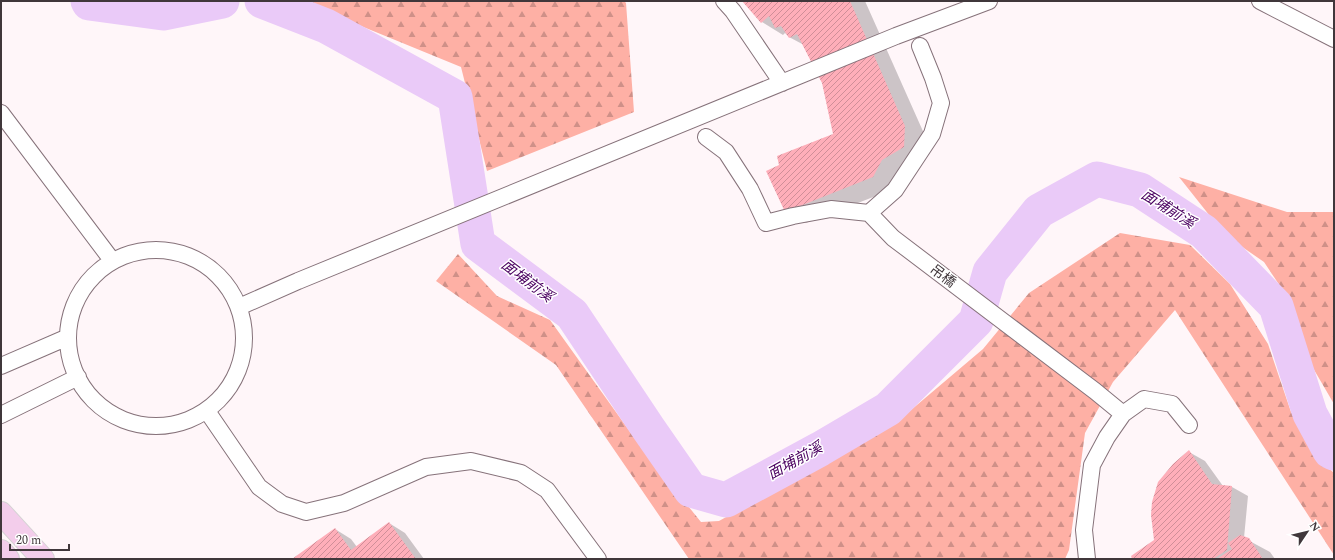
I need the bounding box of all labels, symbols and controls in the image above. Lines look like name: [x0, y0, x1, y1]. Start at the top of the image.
water label: 面埔前溪: [1136, 183, 1201, 236]
water label: 面埔前溪: [496, 254, 559, 309]
street label: 吊橋: [926, 259, 960, 293]
water label: 面埔前溪: [763, 435, 829, 486]
north arrow: [1287, 512, 1327, 552]
text: N: [1305, 518, 1324, 535]
scale bar: [10, 526, 69, 552]
text: 20 m: [16, 531, 41, 550]

